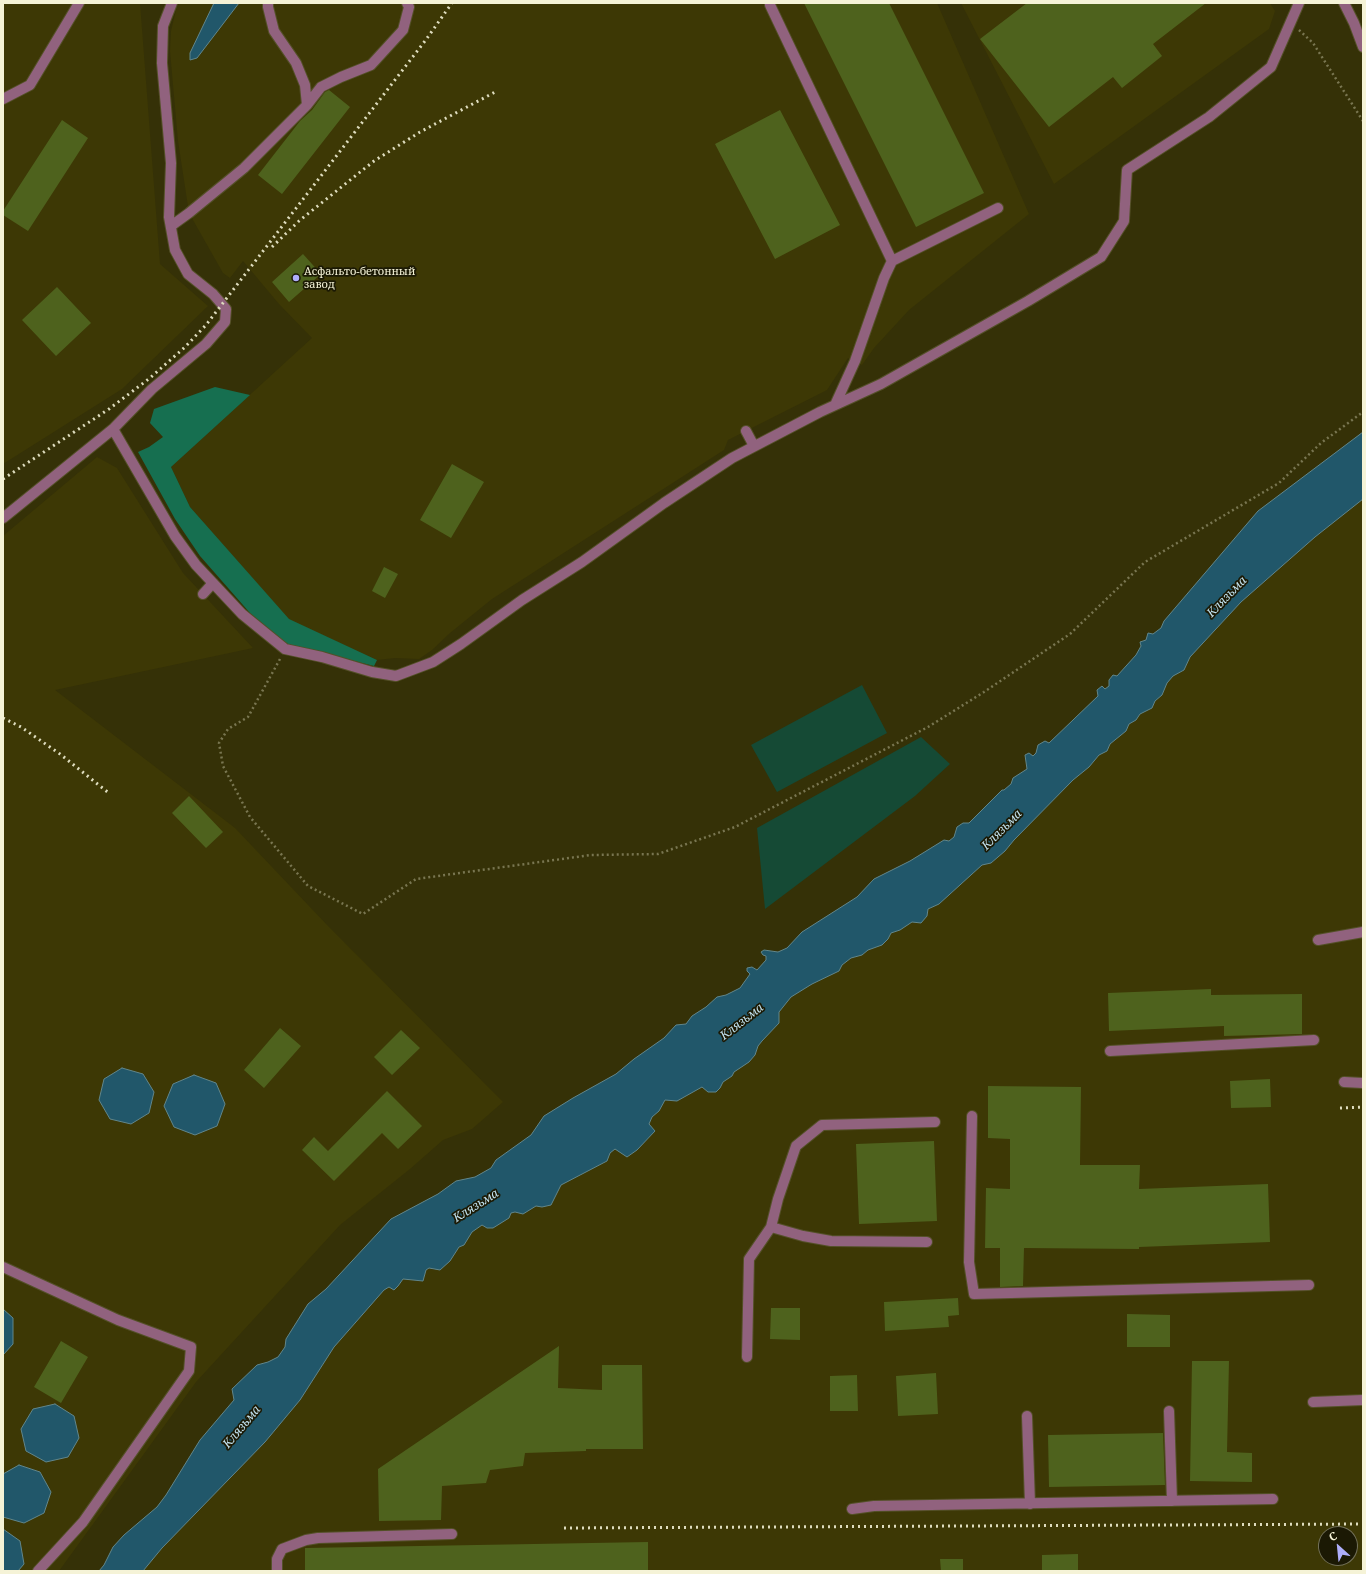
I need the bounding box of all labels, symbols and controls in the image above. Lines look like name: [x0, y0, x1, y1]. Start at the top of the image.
place label: Асфальто-бетонный завод: [304, 265, 415, 291]
marker: Асфальто-бетонный завод: [291, 273, 301, 283]
water label: Клязьма: [1204, 574, 1250, 620]
water label: Клязьма: [979, 807, 1025, 853]
water label: Клязьма: [718, 1001, 766, 1043]
water label: Клязьма: [451, 1186, 501, 1226]
water label: Клязьма: [220, 1403, 264, 1451]
north arrow: [1318, 1526, 1358, 1566]
text: С: [1326, 1527, 1339, 1544]

